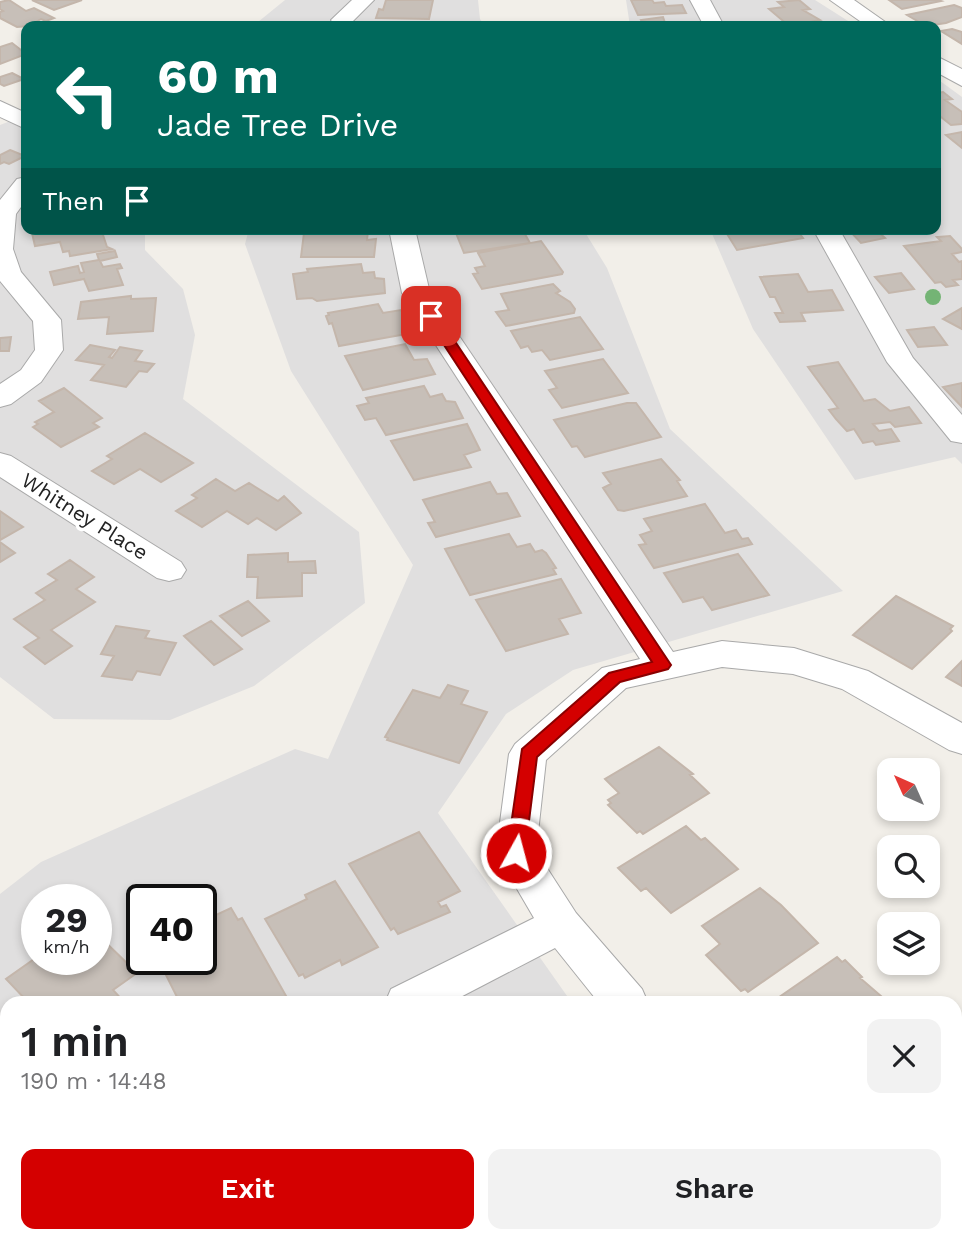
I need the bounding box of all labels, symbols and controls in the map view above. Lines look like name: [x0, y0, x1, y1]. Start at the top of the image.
text: 60 m: [157, 47, 279, 105]
icon: left: [42, 49, 133, 140]
text: Jade Tree Drive: [157, 106, 398, 144]
icon: arrive: [118, 182, 156, 220]
text: Then: [42, 186, 104, 216]
pin: [401, 286, 461, 346]
icon: arrive: [412, 297, 450, 335]
street label: Whitney Place: [17, 467, 153, 565]
north arrow: [877, 758, 940, 821]
map controls: [877, 758, 940, 975]
position arrow: [479, 816, 553, 890]
button: search: [877, 835, 940, 898]
speed limit sign: 40: [126, 884, 217, 975]
text: 29: [45, 899, 88, 941]
button: layers: [877, 912, 940, 975]
text: km/h: [43, 936, 90, 957]
text: 1 min: [21, 1017, 129, 1066]
button: close: [867, 1019, 941, 1093]
text: 190 m · 14:48: [21, 1068, 167, 1095]
button: Exit: [21, 1149, 474, 1229]
button: Share: [488, 1149, 941, 1229]

